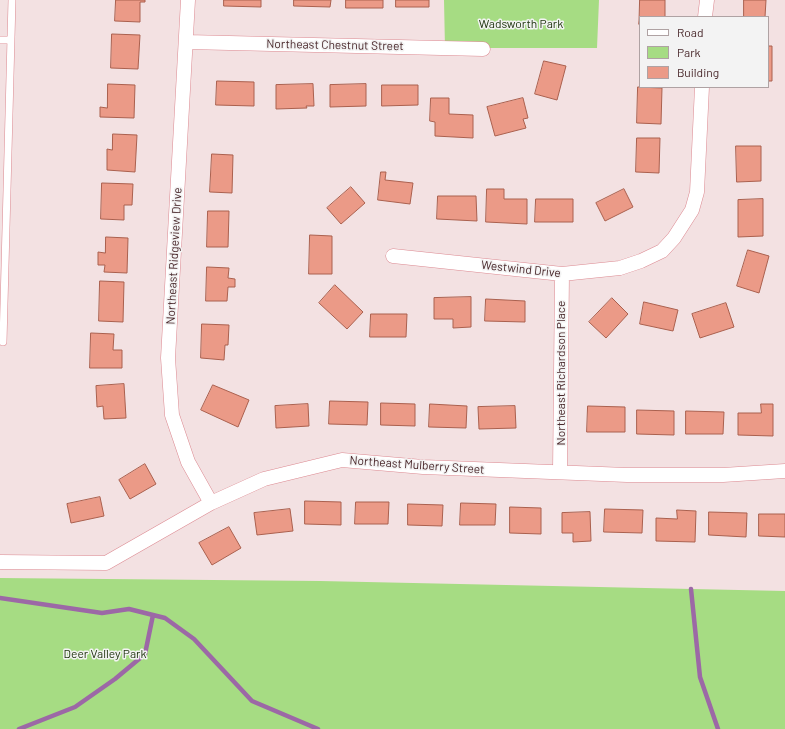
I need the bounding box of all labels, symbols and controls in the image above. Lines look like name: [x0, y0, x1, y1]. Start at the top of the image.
legend: [639, 16, 769, 88]
park label: Wadsworth Park: [479, 17, 563, 31]
text: Road: [677, 25, 704, 39]
street label: Northeast Chestnut Street: [266, 37, 404, 53]
text: Park: [677, 45, 701, 59]
text: Building: [677, 65, 719, 79]
street label: Northeast Ridgeview Drive: [163, 187, 185, 325]
street label: Westwind Drive: [480, 258, 562, 280]
street label: Northeast Richardson Place: [554, 301, 568, 445]
street label: Northeast Mulberry Street: [349, 453, 485, 477]
park label: Deer Valley Park: [64, 647, 146, 661]

